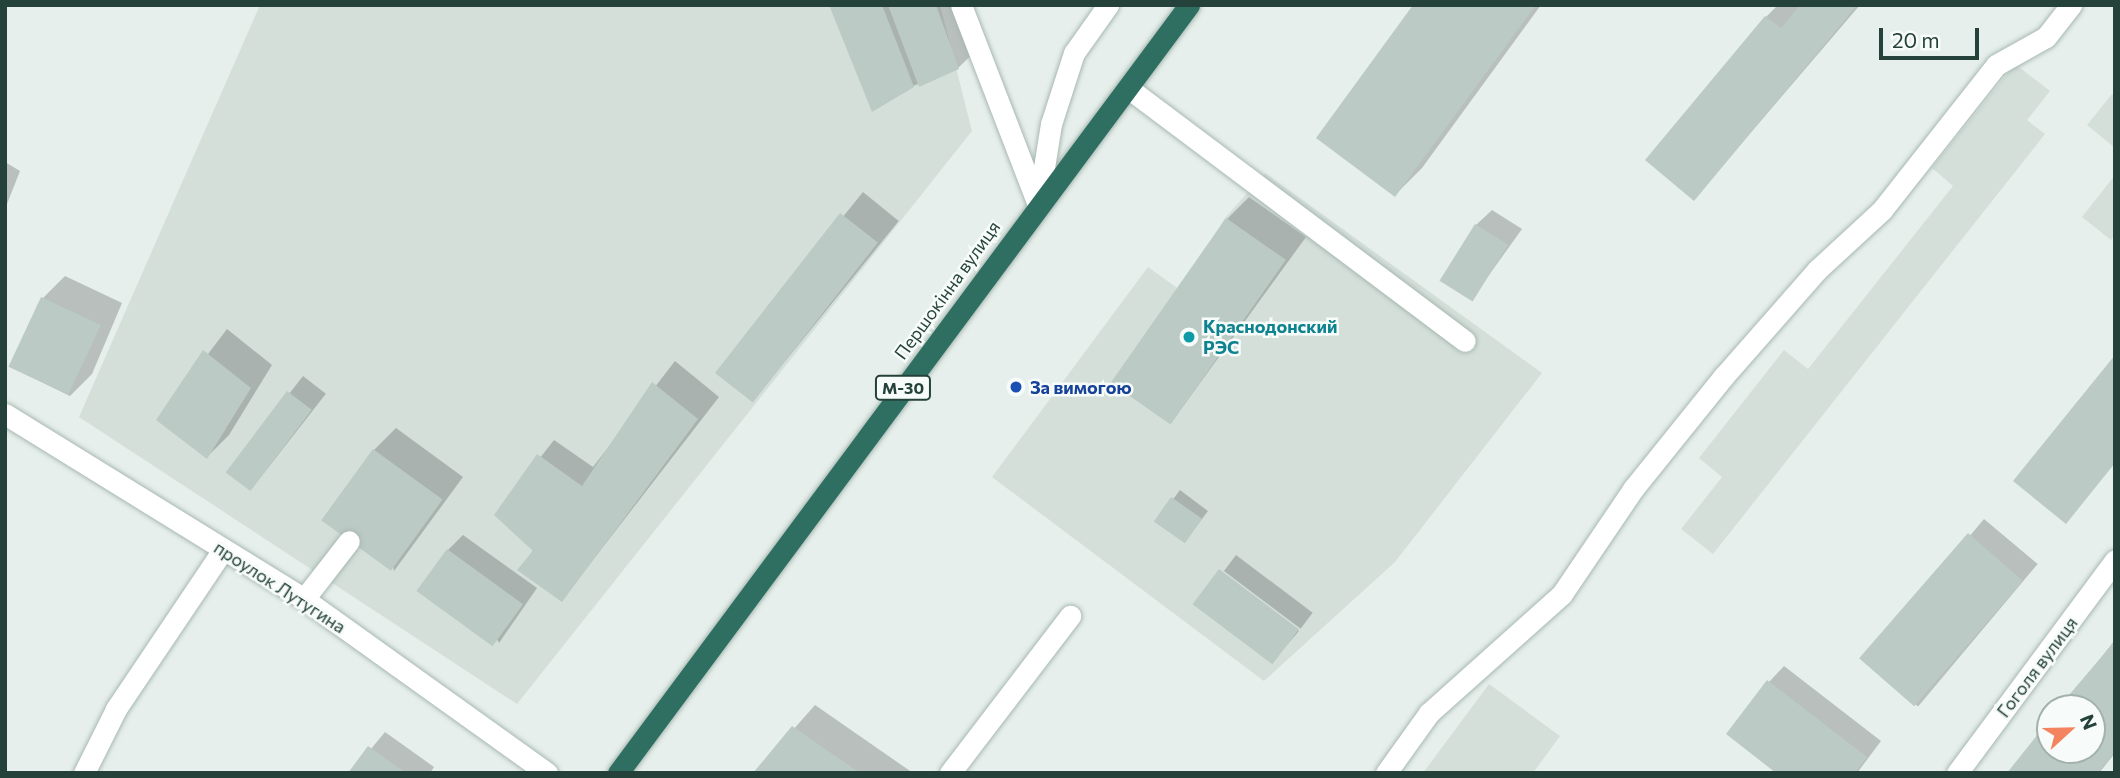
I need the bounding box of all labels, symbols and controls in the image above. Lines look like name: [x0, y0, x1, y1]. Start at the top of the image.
scale bar: [1882, 14, 1982, 58]
text: 20 m: [1892, 27, 1940, 52]
street label: Першокінна вулиця: [890, 217, 1004, 363]
place label: Краснодонский РЭС: [1203, 316, 1338, 358]
marker: Краснодонский РЭС: [1181, 329, 1197, 345]
road number: М-30: [873, 376, 933, 400]
place label: За вимогою: [1030, 376, 1132, 398]
marker: За вимогою: [1008, 379, 1024, 395]
street label: проулок Лутугина: [210, 536, 350, 638]
street label: Гоголя вулиця: [1992, 613, 2082, 721]
north arrow: [2036, 694, 2106, 764]
text: N: [2076, 711, 2102, 733]

